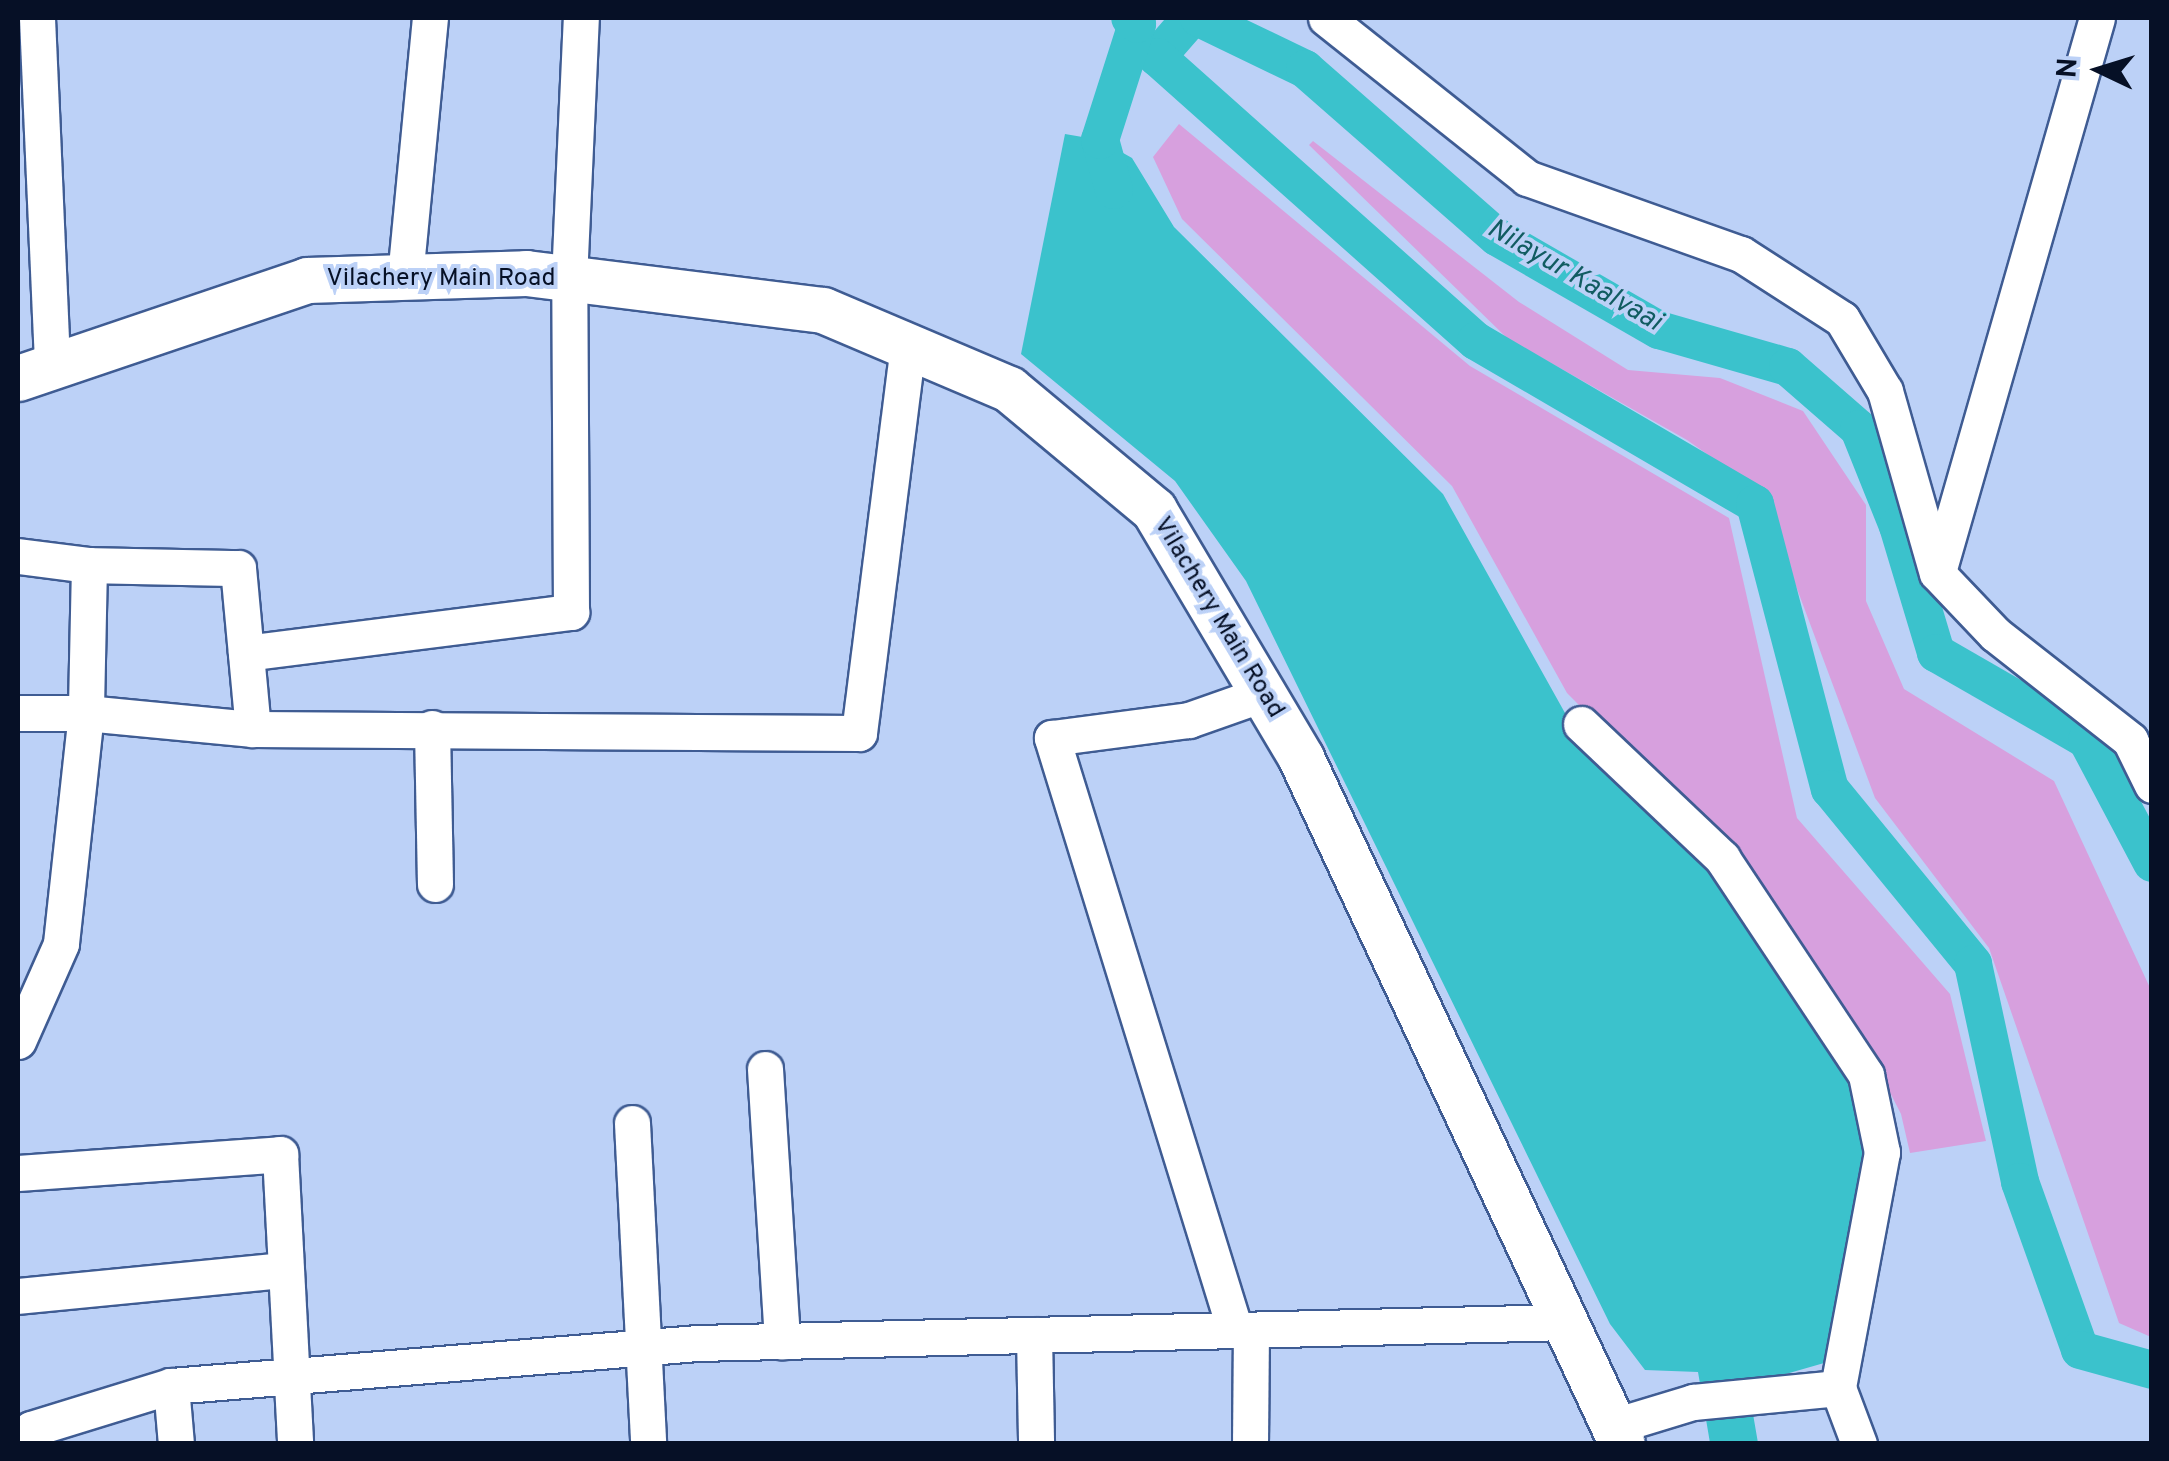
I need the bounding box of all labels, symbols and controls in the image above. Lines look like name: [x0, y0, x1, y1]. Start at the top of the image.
north arrow: [2049, 20, 2149, 120]
text: N: [2050, 57, 2088, 79]
water label: Nilayur Kaalvaai: [1481, 212, 1667, 340]
street label: Vilachery Main Road: [326, 264, 556, 294]
street label: Vilachery Main Road: [1146, 512, 1290, 724]

